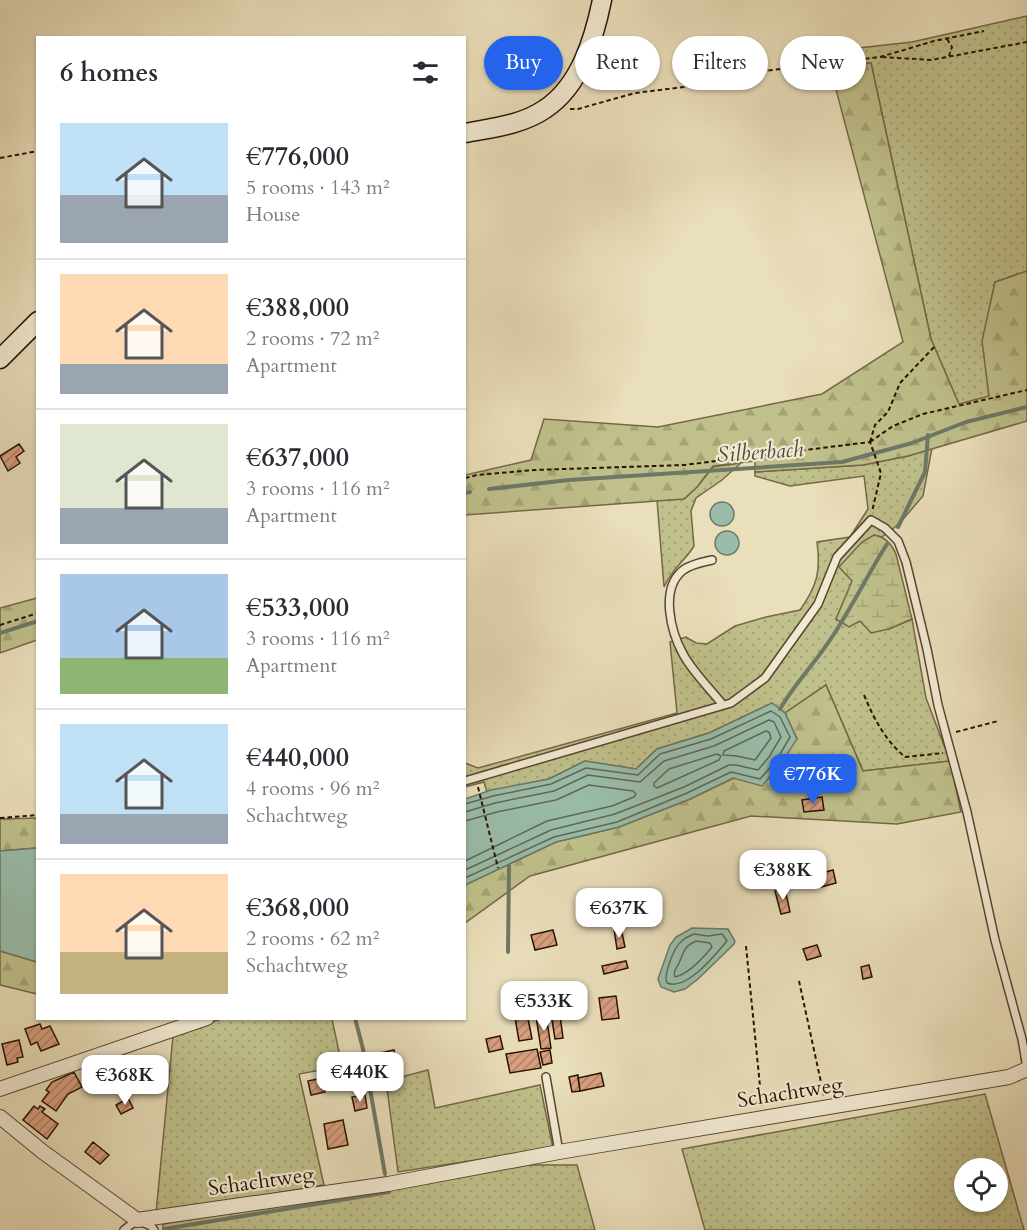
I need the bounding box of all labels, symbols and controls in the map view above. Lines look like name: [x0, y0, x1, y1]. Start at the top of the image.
chip: Buy: [484, 36, 563, 90]
chip: Rent: [575, 36, 660, 90]
chip: Filters: [672, 36, 768, 90]
chip: New: [780, 36, 866, 90]
text: 6 homes: [60, 55, 158, 90]
icon: filters: [409, 56, 442, 89]
text: €776,000: [246, 139, 349, 174]
icon: home: [108, 147, 180, 219]
text: 5 rooms · 143 m²: [246, 174, 390, 201]
text: House: [246, 201, 300, 228]
text: €388,000: [246, 290, 349, 325]
icon: home: [108, 298, 180, 370]
text: 2 rooms · 72 m²: [246, 325, 379, 352]
text: Apartment: [246, 352, 337, 379]
water label: Silberbach: [716, 434, 805, 470]
text: €637,000: [246, 440, 349, 475]
icon: home: [108, 448, 180, 520]
text: 3 rooms · 116 m²: [246, 475, 390, 502]
text: Apartment: [246, 502, 337, 529]
text: €533,000: [246, 590, 349, 625]
icon: home: [108, 598, 180, 670]
text: 3 rooms · 116 m²: [246, 625, 390, 652]
text: Apartment: [246, 652, 337, 679]
text: €440,000: [246, 740, 349, 775]
icon: home: [108, 748, 180, 820]
pin: €776K: [771, 754, 855, 805]
text: €776K: [784, 760, 842, 787]
text: 4 rooms · 96 m²: [246, 775, 379, 802]
text: Schachtweg: [246, 802, 348, 829]
pin: €388K: [741, 850, 825, 901]
text: €388K: [754, 856, 812, 883]
pin: €637K: [577, 888, 661, 939]
text: €368,000: [246, 890, 349, 925]
text: €637K: [590, 894, 648, 921]
icon: home: [108, 898, 180, 970]
text: 2 rooms · 62 m²: [246, 925, 379, 952]
text: Schachtweg: [246, 952, 348, 979]
pin: €533K: [502, 981, 586, 1032]
text: €533K: [515, 987, 573, 1014]
pin: €440K: [318, 1052, 402, 1103]
pin: €368K: [83, 1055, 167, 1106]
text: €440K: [331, 1058, 389, 1085]
text: €368K: [96, 1061, 154, 1088]
street label: Schachtweg: [735, 1070, 845, 1115]
map controls: [954, 1158, 1008, 1212]
button: locate: [954, 1158, 1008, 1212]
street label: Schachtweg: [206, 1160, 316, 1203]

